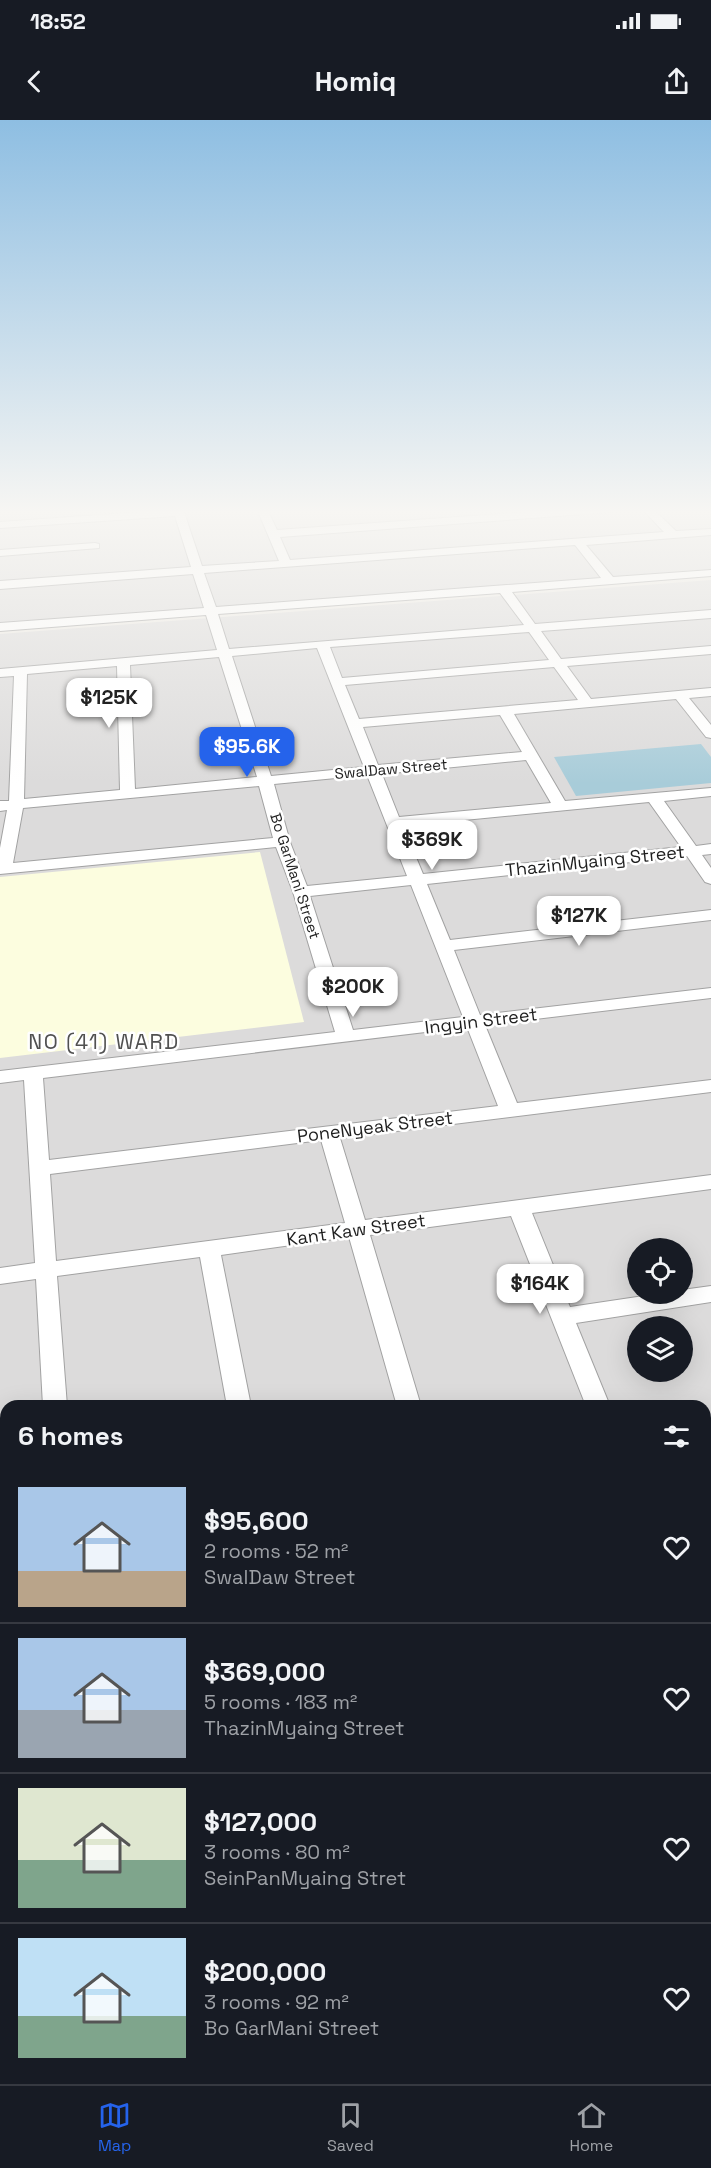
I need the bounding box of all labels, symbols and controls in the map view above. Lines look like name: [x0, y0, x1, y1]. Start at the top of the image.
text: 18:52: [30, 7, 86, 35]
text: Homiq: [315, 64, 396, 99]
icon: back: [18, 65, 51, 98]
icon: share: [660, 65, 693, 98]
pin: $125K: [67, 678, 151, 729]
text: $125K: [80, 684, 138, 710]
pin: $95.6K: [198, 727, 296, 778]
text: $95.6K: [213, 733, 281, 759]
street label: SwalDaw Street: [334, 754, 448, 783]
street label: Bo GarMani Street: [266, 810, 325, 941]
pin: $369K: [390, 820, 474, 871]
text: $369K: [401, 826, 463, 852]
street label: ThazinMyaing Street: [504, 840, 686, 881]
pin: $127K: [537, 896, 621, 947]
text: $127K: [551, 902, 607, 928]
pin: $200K: [311, 967, 395, 1018]
text: $200K: [322, 973, 384, 999]
street label: Ingyin Street: [423, 1002, 538, 1039]
district label: NO (41) WARD: [28, 1028, 180, 1055]
street label: PoneNyeak Street: [296, 1106, 454, 1147]
street label: Kant Kaw Street: [285, 1208, 427, 1251]
map controls: [627, 1238, 693, 1382]
button: locate: [627, 1238, 693, 1304]
pin: $164K: [498, 1264, 582, 1315]
text: $164K: [511, 1270, 569, 1296]
button: layers: [627, 1316, 693, 1382]
text: 6 homes: [18, 1419, 123, 1453]
icon: filters: [660, 1420, 693, 1453]
text: $95,600: [204, 1504, 309, 1538]
icon: home: [66, 1511, 138, 1583]
icon: heart: [660, 1531, 693, 1564]
text: 2 rooms · 52 m²: [204, 1538, 348, 1564]
text: SwalDaw Street: [204, 1564, 355, 1590]
text: $369,000: [204, 1655, 325, 1689]
icon: home: [66, 1662, 138, 1734]
icon: heart: [660, 1682, 693, 1715]
text: 5 rooms · 183 m²: [204, 1689, 357, 1715]
text: ThazinMyaing Street: [204, 1715, 404, 1741]
text: $127,000: [204, 1805, 317, 1839]
icon: home: [66, 1812, 138, 1884]
icon: heart: [660, 1832, 693, 1865]
text: 3 rooms · 80 m²: [204, 1839, 350, 1865]
text: SeinPanMyaing Stret: [204, 1865, 406, 1891]
text: $200,000: [204, 1955, 326, 1989]
icon: home: [66, 1962, 138, 2034]
icon: heart: [660, 1982, 693, 2015]
text: 3 rooms · 92 m²: [204, 1989, 349, 2015]
text: Bo GarMani Street: [204, 2015, 379, 2041]
tab: Map: [98, 2099, 131, 2156]
tab: Saved: [327, 2099, 374, 2156]
tab: Home: [569, 2099, 613, 2156]

